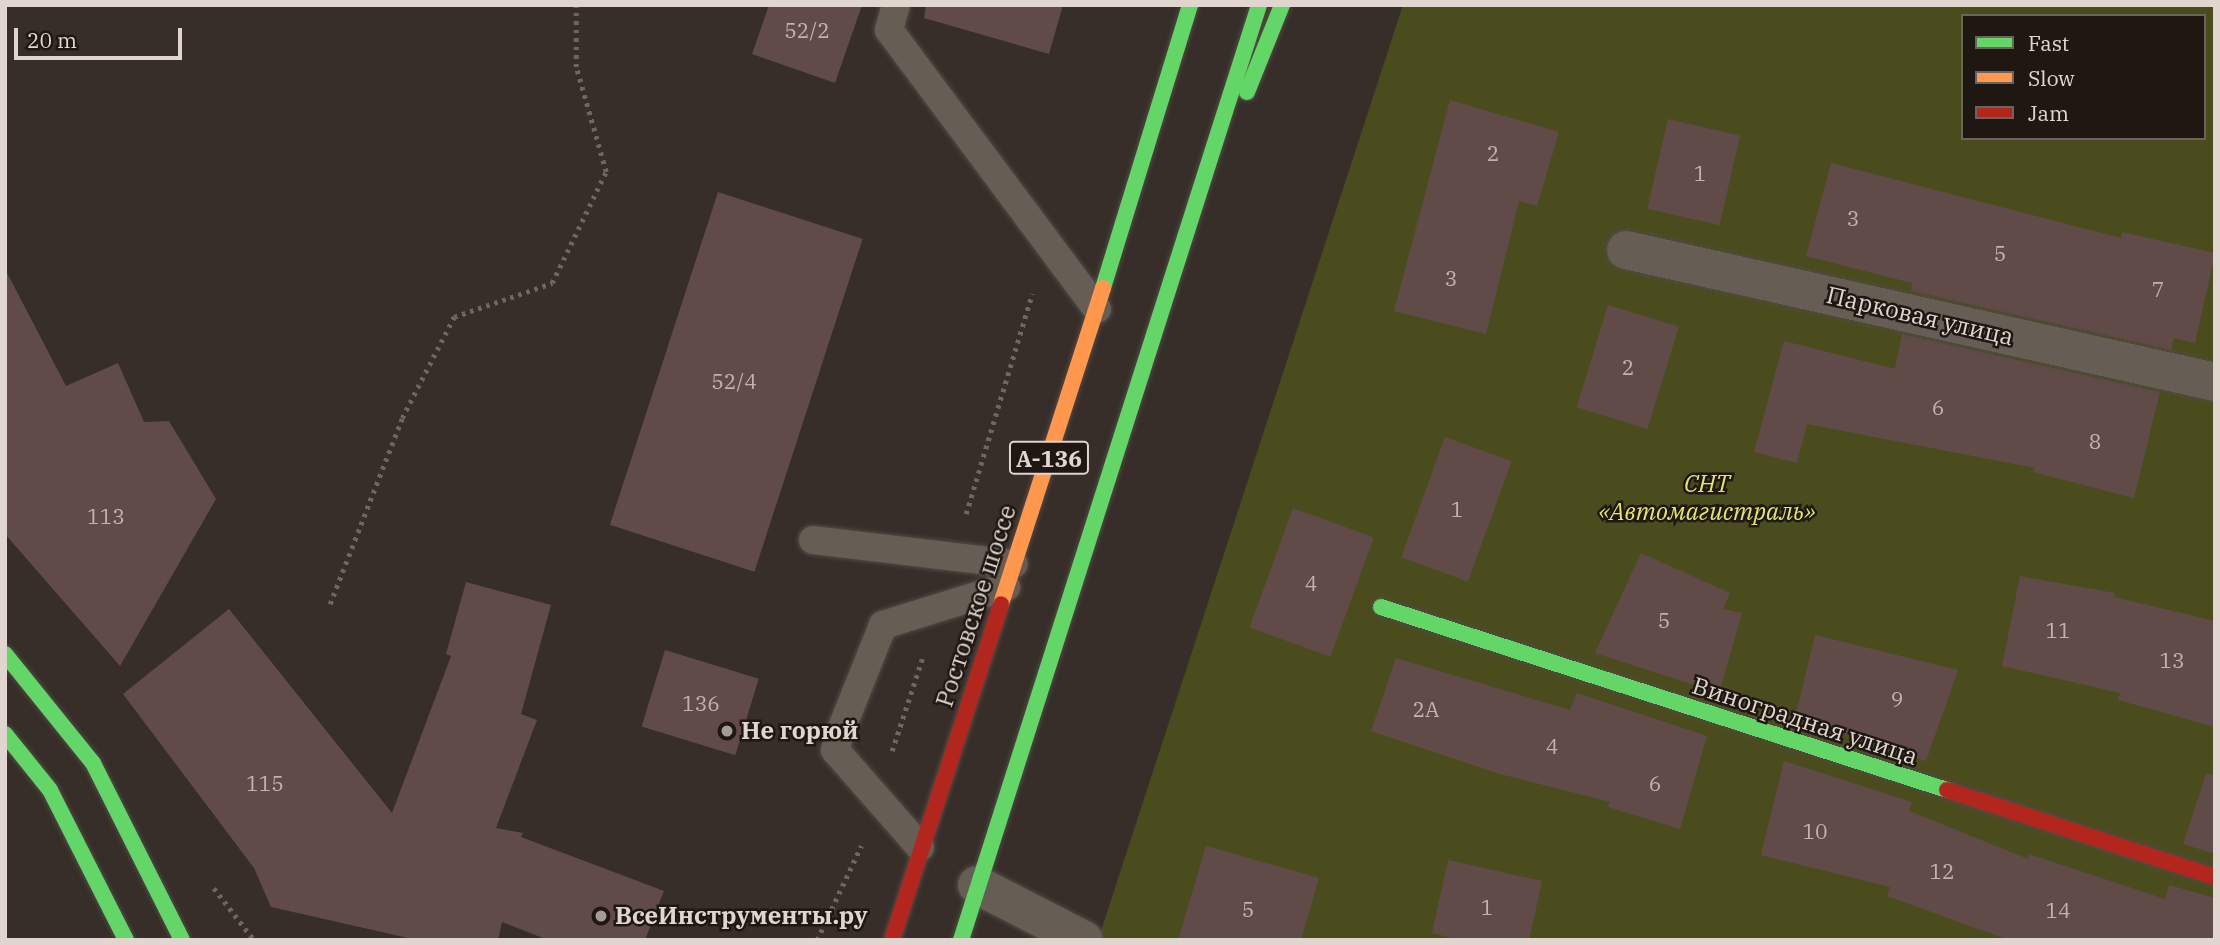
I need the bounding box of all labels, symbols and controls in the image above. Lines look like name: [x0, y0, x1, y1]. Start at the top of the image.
scale bar: [18, 14, 186, 58]
legend: [1961, 14, 2206, 140]
house number: 52/2: [784, 17, 830, 43]
text: 20 m: [27, 26, 77, 54]
text: Fast: [2028, 29, 2069, 57]
text: Slow: [2028, 64, 2075, 92]
text: Jam: [2028, 99, 2069, 127]
house number: 2: [1487, 140, 1499, 166]
house number: 1: [1694, 160, 1706, 186]
house number: 3: [1847, 205, 1859, 231]
house number: 5: [1994, 240, 2006, 266]
house number: 3: [1445, 265, 1457, 291]
house number: 7: [2152, 276, 2164, 302]
street label: Парковая улица: [1824, 280, 2016, 352]
house number: 2: [1622, 354, 1634, 380]
house number: 52/4: [711, 368, 757, 394]
house number: 6: [1932, 394, 1944, 420]
house number: 8: [2089, 428, 2101, 454]
road number: А-136: [1009, 438, 1089, 478]
park label: СНТ «Автомагистраль»: [1598, 470, 1816, 526]
house number: 1: [1451, 496, 1463, 522]
street label: Ростовское шоссе: [930, 502, 1022, 710]
house number: 113: [87, 503, 125, 529]
house number: 4: [1305, 570, 1317, 596]
house number: 5: [1658, 607, 1670, 633]
house number: 11: [2045, 617, 2071, 643]
house number: 13: [2159, 647, 2185, 673]
street label: Виноградная улица: [1689, 671, 1921, 771]
house number: 9: [1891, 686, 1903, 712]
house number: 136: [682, 690, 720, 716]
house number: 2А: [1412, 696, 1440, 722]
place label: Не горюй: [741, 717, 858, 745]
marker: Не горюй: [719, 723, 735, 739]
house number: 4: [1546, 733, 1558, 759]
house number: 115: [246, 770, 284, 796]
house number: 6: [1649, 770, 1661, 796]
house number: 10: [1802, 818, 1828, 844]
house number: 12: [1929, 858, 1955, 884]
house number: 1: [1481, 894, 1493, 920]
house number: 5: [1242, 896, 1254, 922]
house number: 14: [2045, 897, 2071, 923]
place label: ВсеИнструменты.ру: [615, 902, 868, 930]
marker: ВсеИнструменты.ру: [593, 908, 609, 924]

